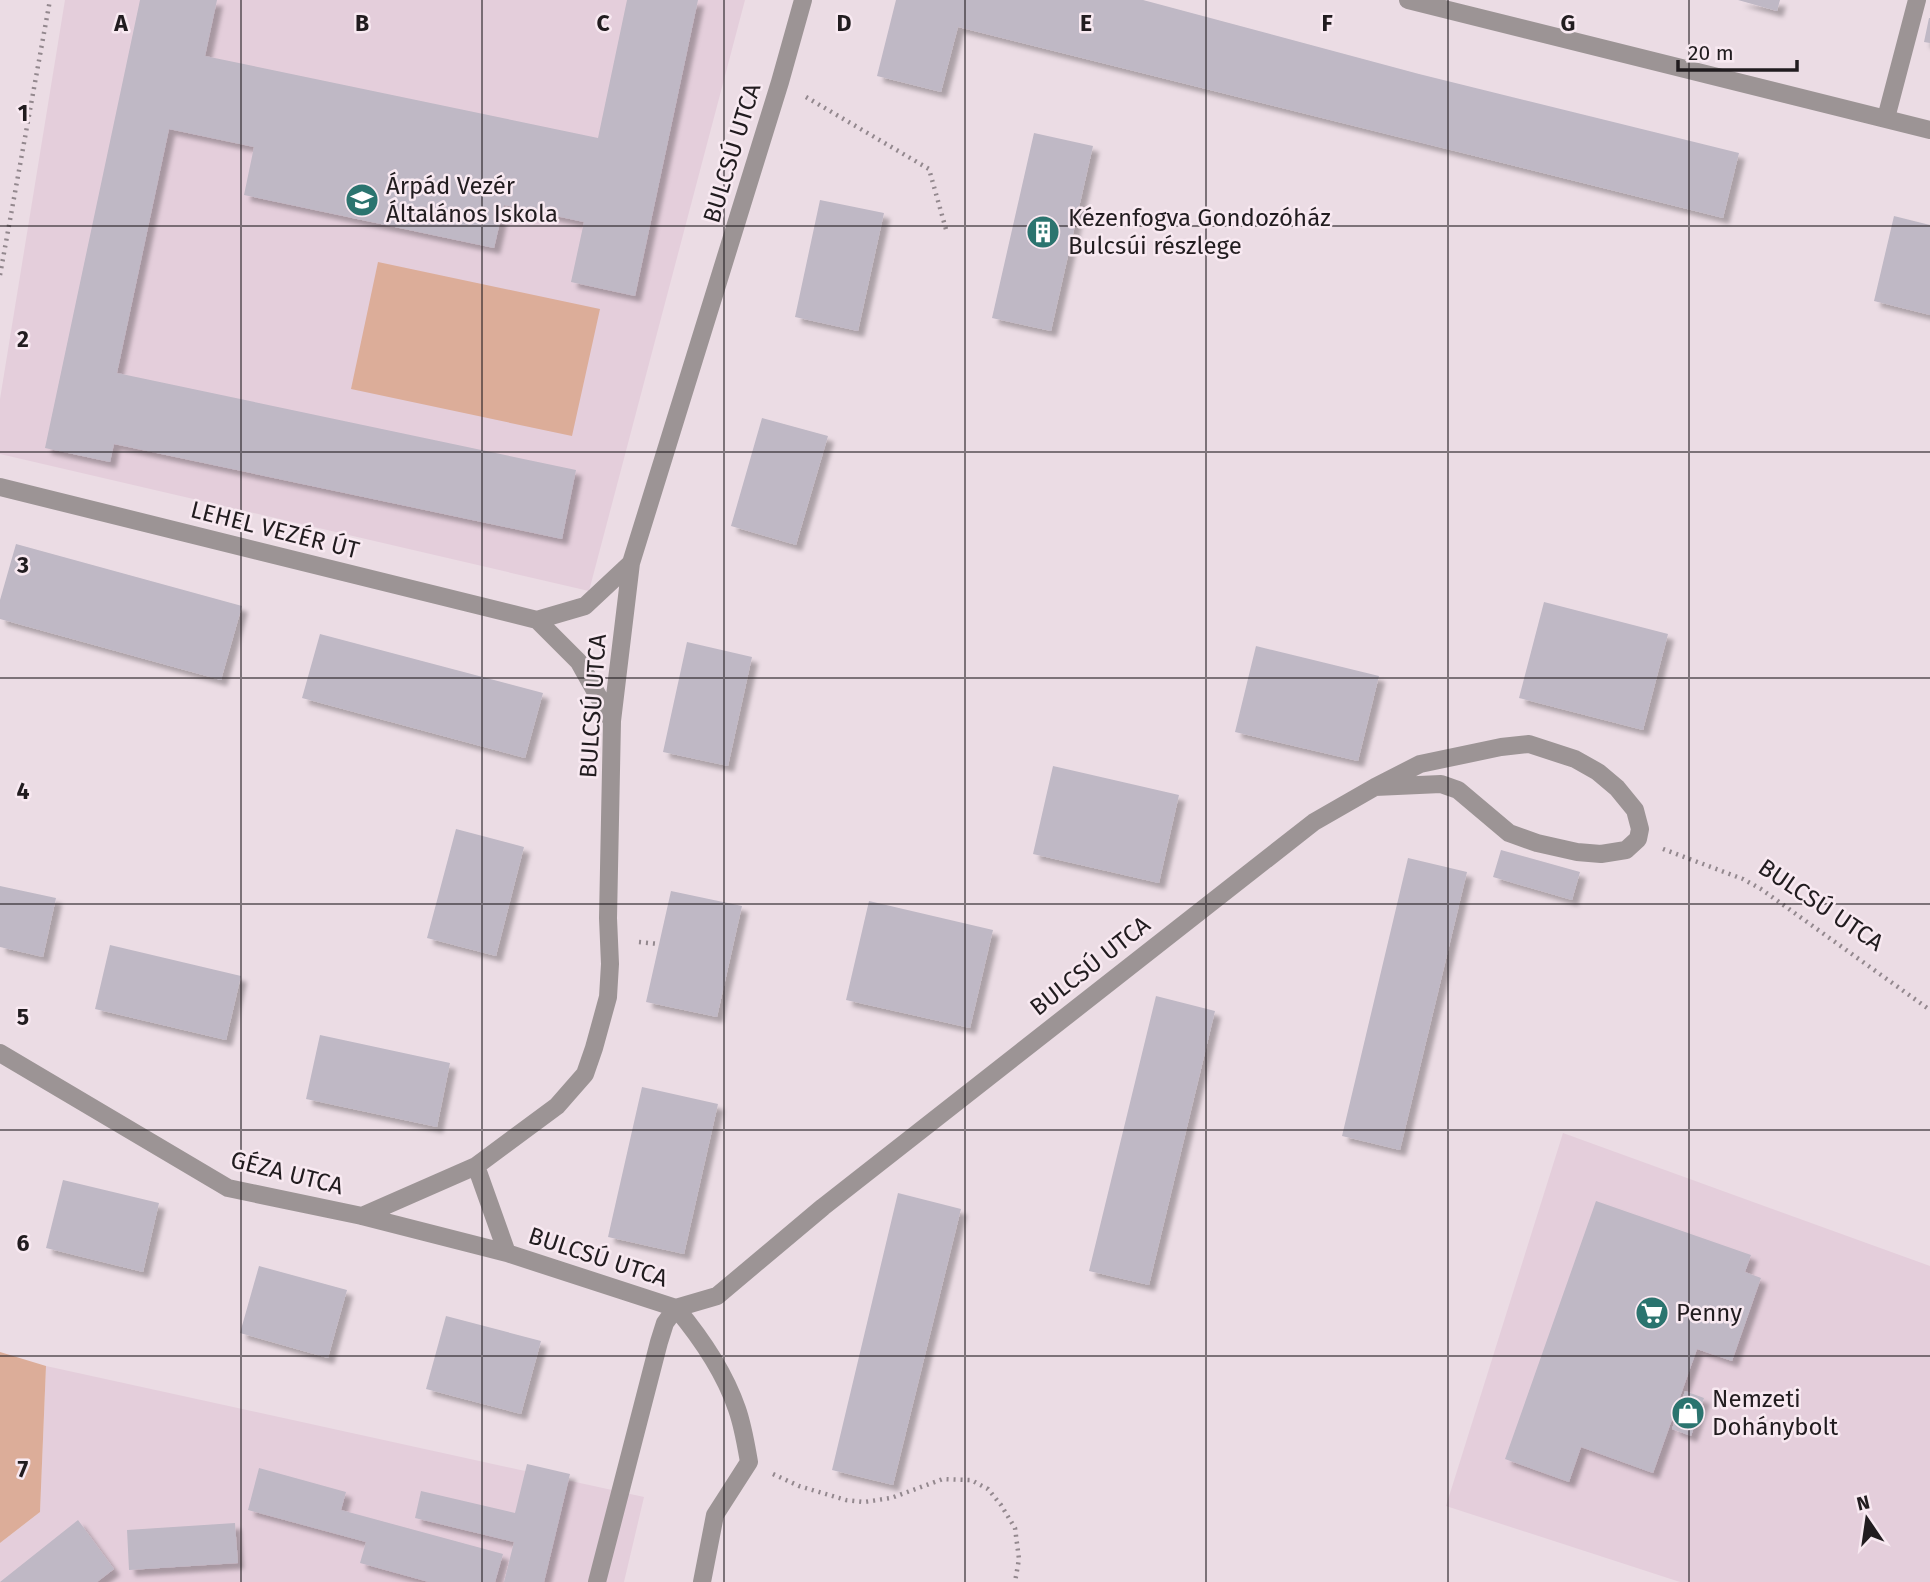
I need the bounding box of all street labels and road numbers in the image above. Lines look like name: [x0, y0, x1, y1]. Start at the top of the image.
street label: BULCSÚ UTCA: [697, 79, 767, 226]
street label: LEHEL VEZÉR ÚT: [188, 495, 363, 565]
street label: BULCSÚ UTCA: [573, 633, 612, 779]
street label: BULCSÚ UTCA: [1753, 852, 1890, 957]
street label: BULCSÚ UTCA: [1024, 910, 1156, 1022]
street label: GÉZA UTCA: [228, 1145, 347, 1201]
street label: BULCSÚ UTCA: [525, 1220, 672, 1293]

